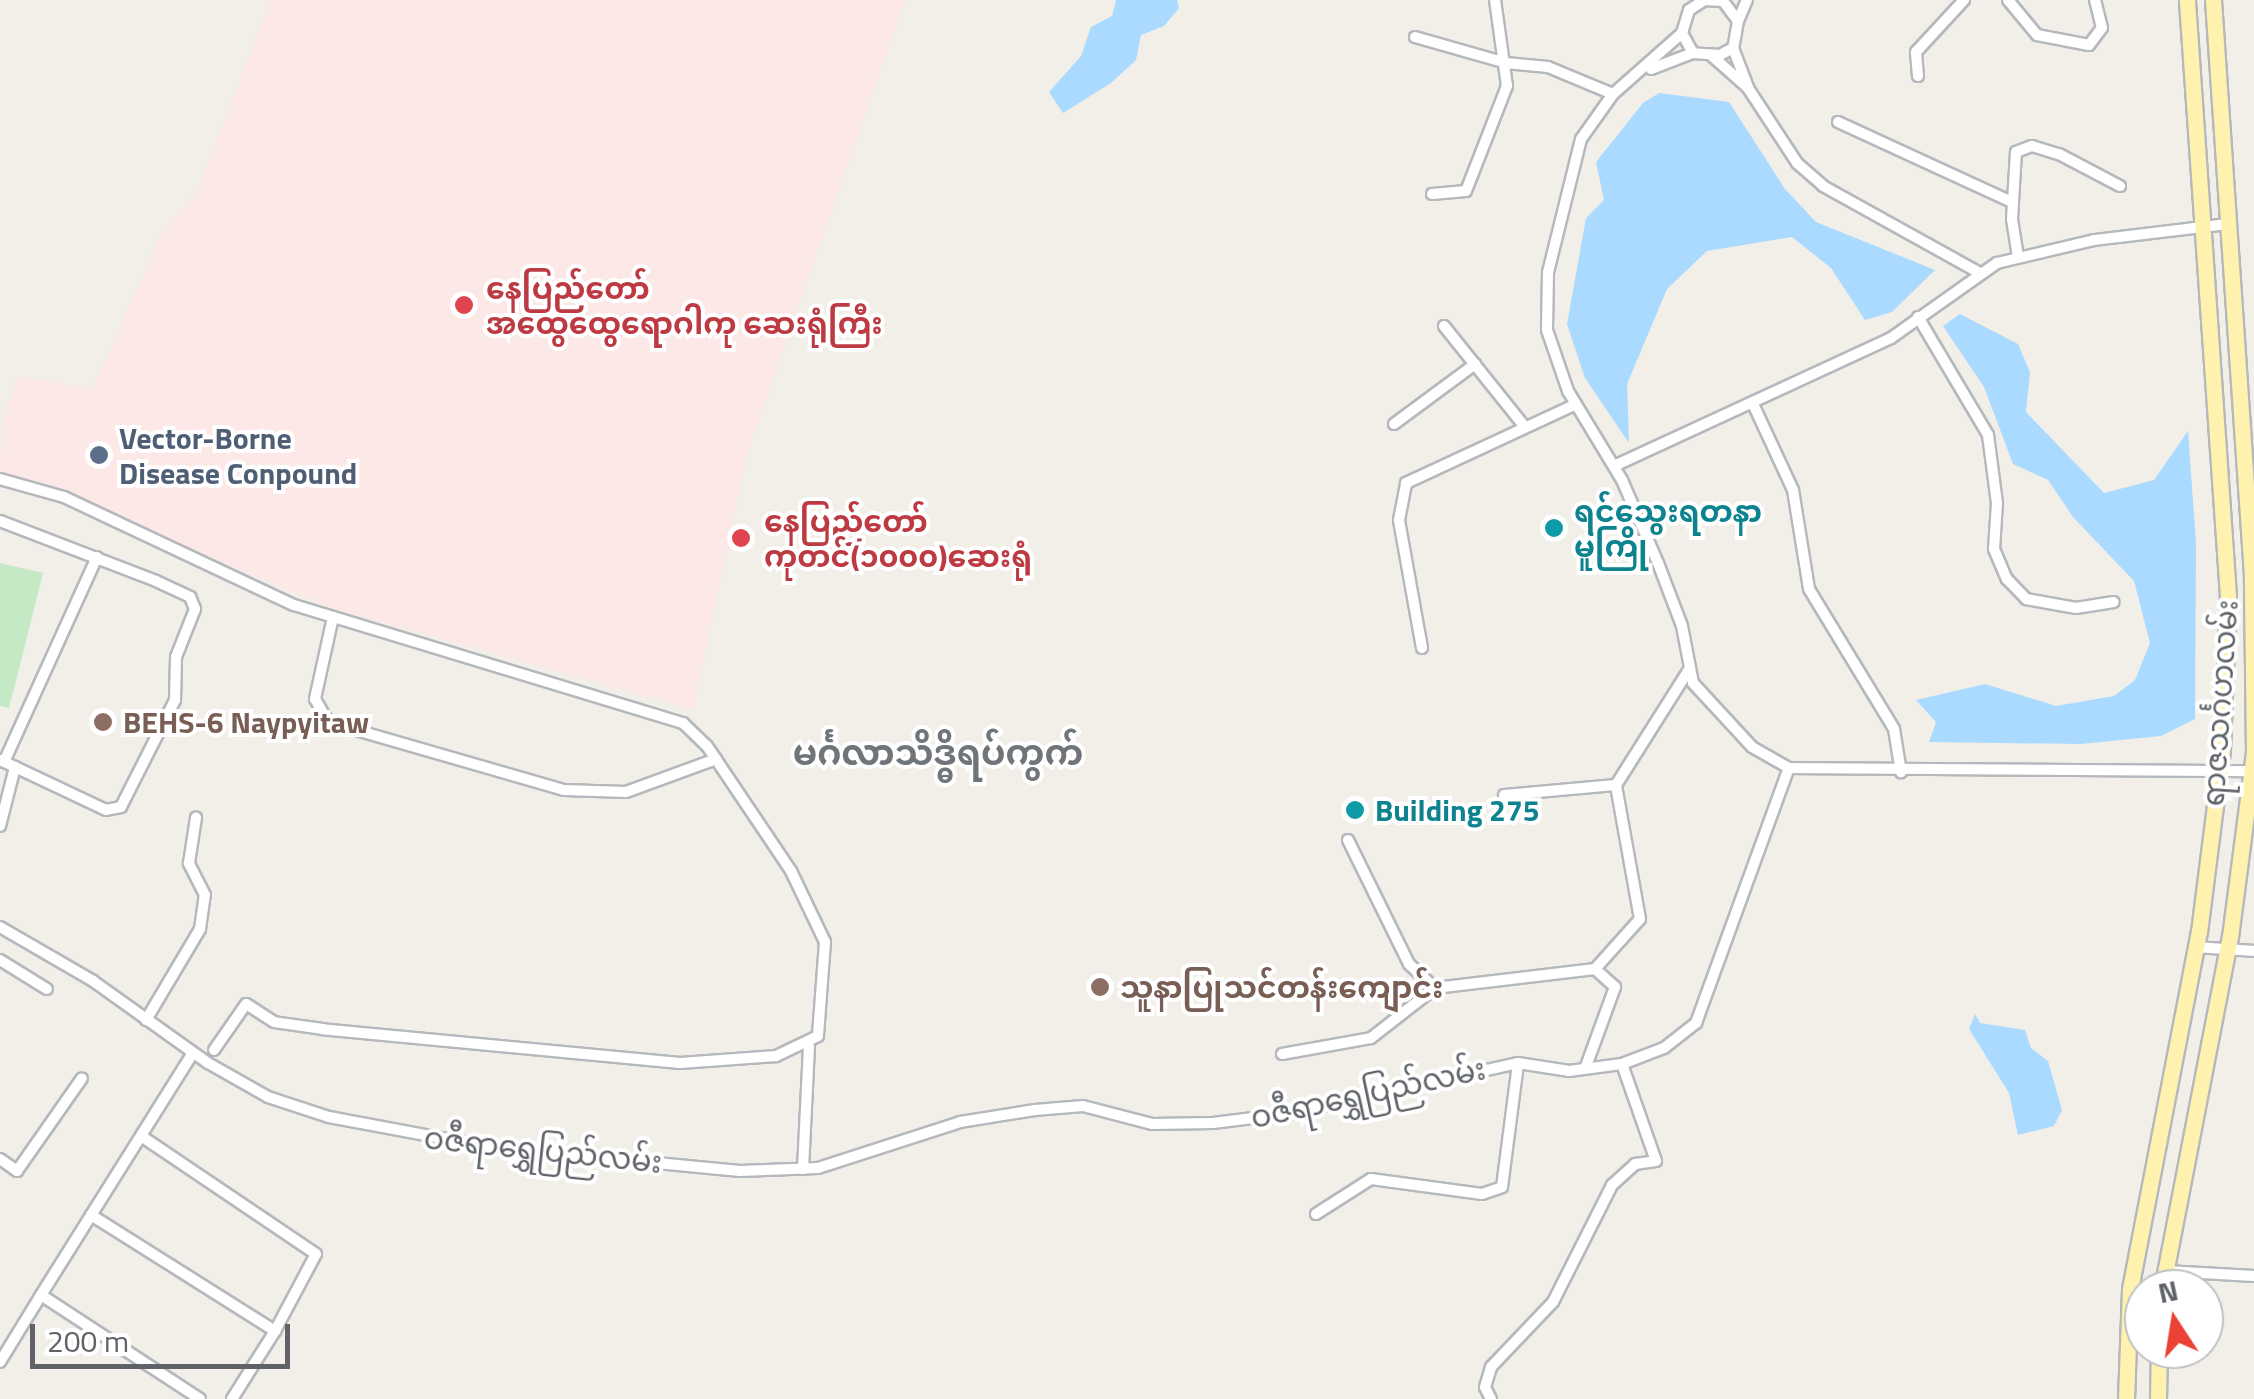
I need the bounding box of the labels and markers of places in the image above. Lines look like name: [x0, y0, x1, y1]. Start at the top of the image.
place label: နေပြည်တော် အထွေထွေရောဂါကု ဆေးရုံကြီး: [486, 270, 883, 340]
marker: နေပြည်တော် အထွေထွေရောဂါကု ဆေးရုံကြီး: [451, 292, 477, 318]
place label: Vector-Borne Disease Conpound: [119, 420, 357, 490]
marker: Vector-Borne Disease Conpound: [88, 444, 110, 466]
place label: ရင်သွေးရတနာ မူကြို: [1574, 493, 1762, 564]
place label: နေပြည်တော် ကုတင်(၁၀၀၀)ဆေးရုံ: [764, 503, 1032, 574]
marker: ရင်သွေးရတနာ မူကြို: [1543, 517, 1565, 539]
marker: နေပြည်တော် ကုတင်(၁၀၀၀)ဆေးရုံ: [728, 525, 754, 551]
place label: BEHS-6 Naypyitaw: [123, 704, 369, 740]
marker: BEHS-6 Naypyitaw: [92, 711, 114, 733]
place label: Building 275: [1375, 792, 1540, 828]
marker: Building 275: [1344, 799, 1366, 821]
place label: သူနာပြုသင်တန်းကျောင်း: [1120, 969, 1443, 1005]
marker: သူနာပြုသင်တန်းကျောင်း: [1089, 976, 1111, 998]

